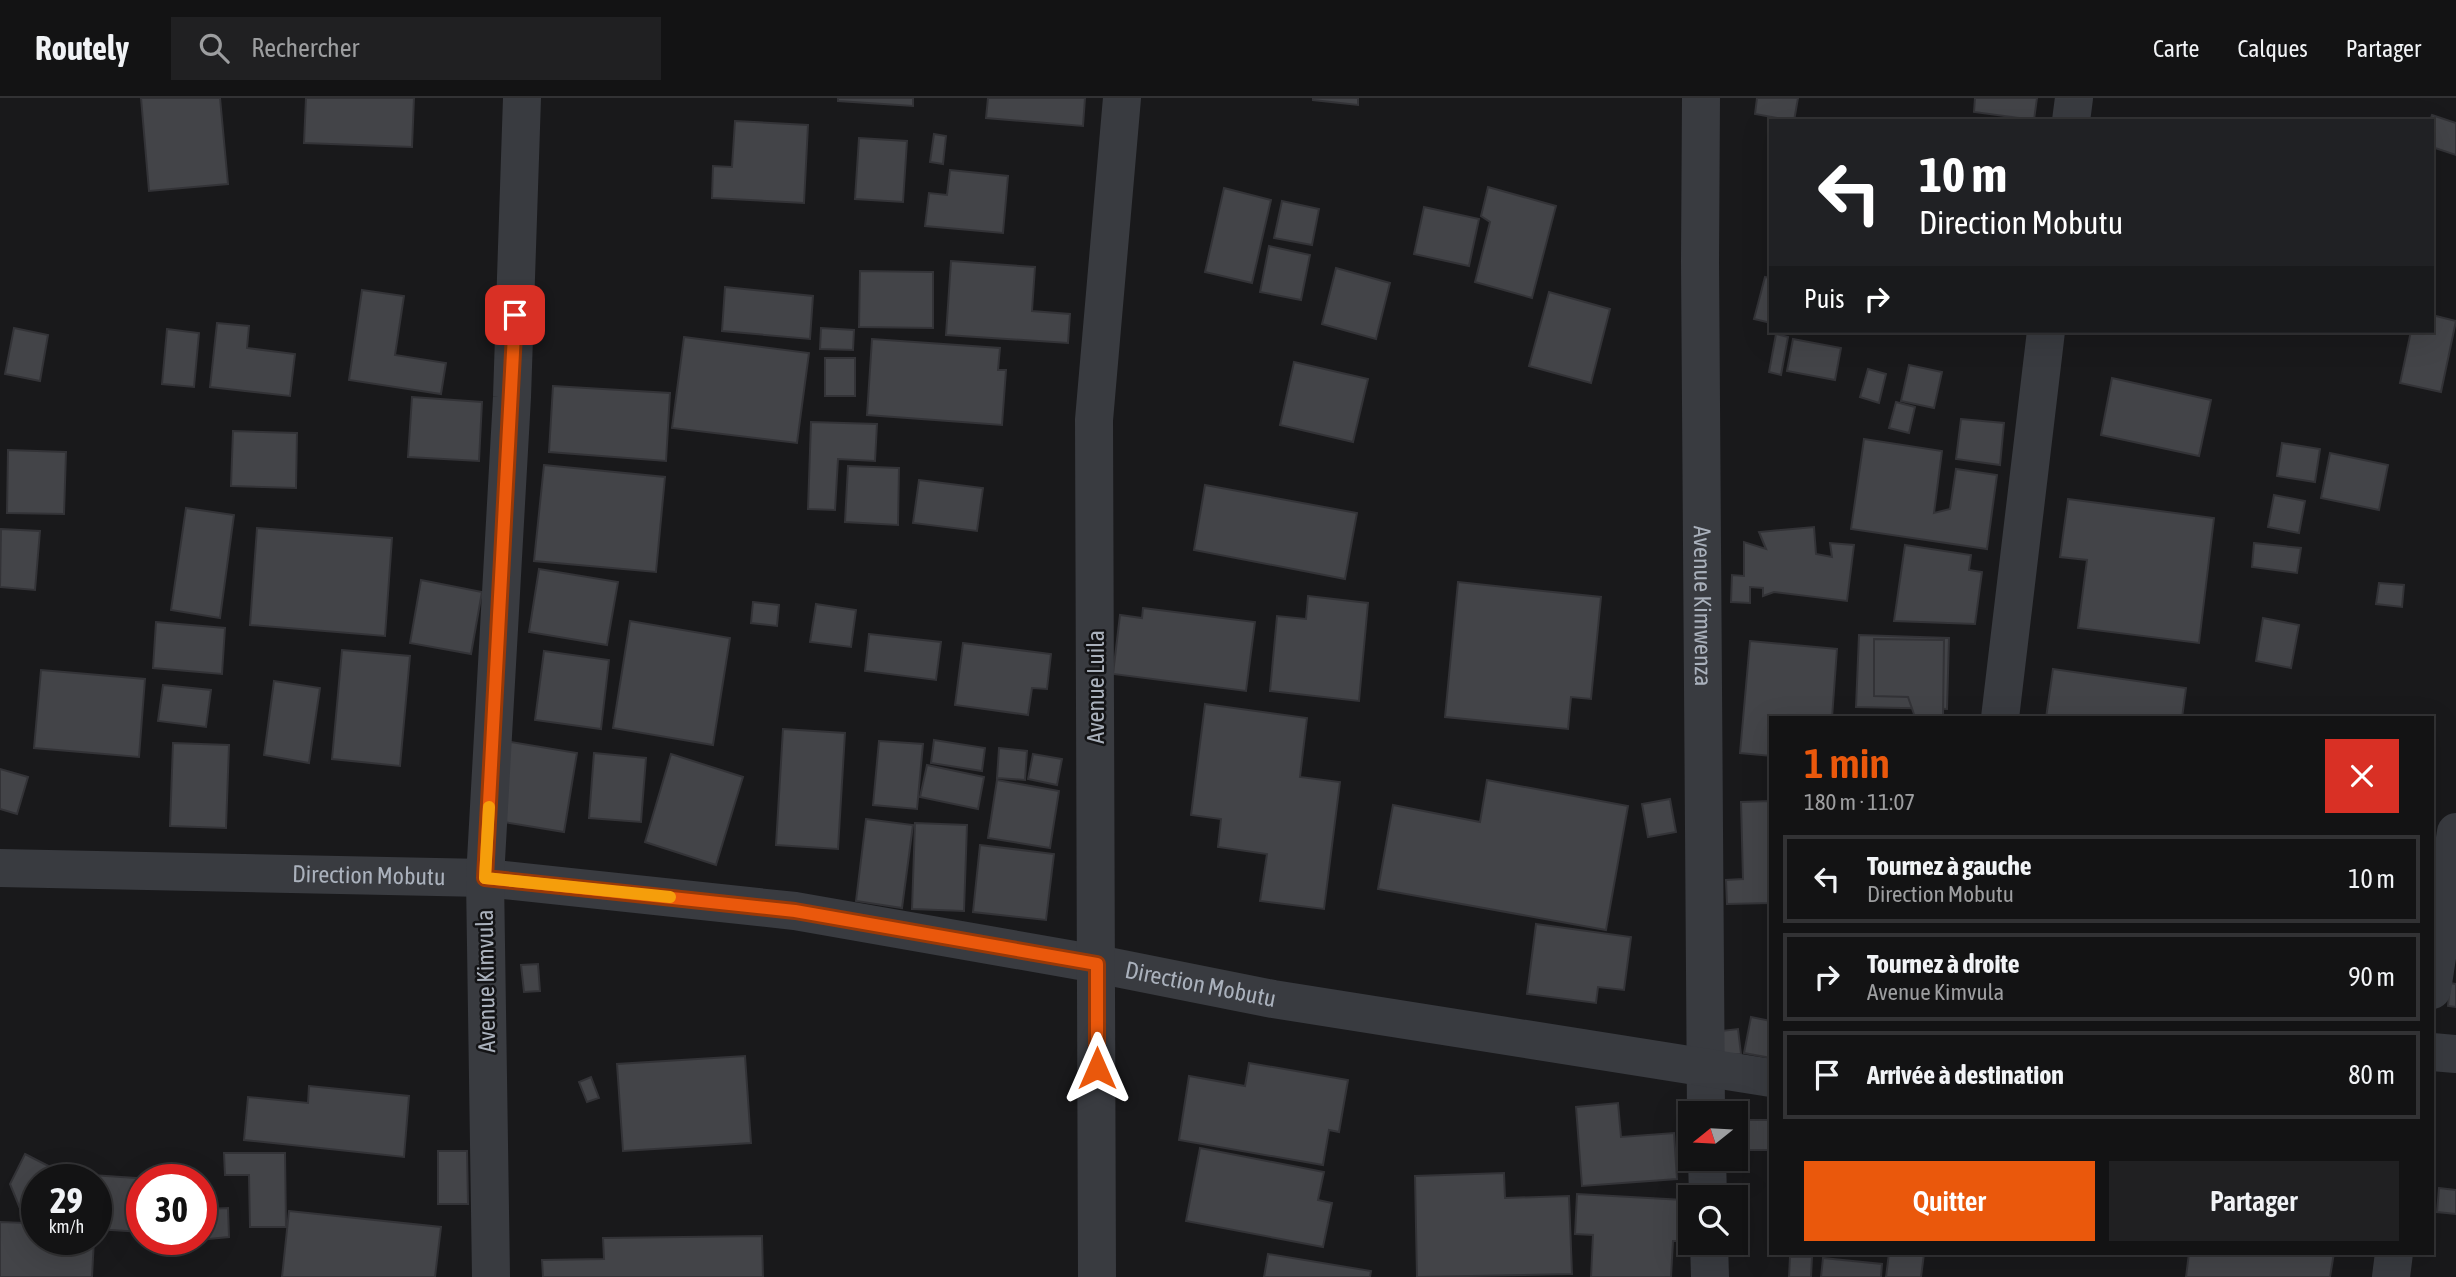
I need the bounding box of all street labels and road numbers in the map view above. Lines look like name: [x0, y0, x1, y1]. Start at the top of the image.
street label: Avenue Kimwenza: [1689, 525, 1717, 686]
street label: Avenue Luila: [1082, 630, 1109, 744]
street label: Direction Mobutu: [292, 860, 446, 890]
street label: Avenue Kimvula: [471, 909, 500, 1053]
street label: Direction Mobutu: [1123, 956, 1278, 1012]

